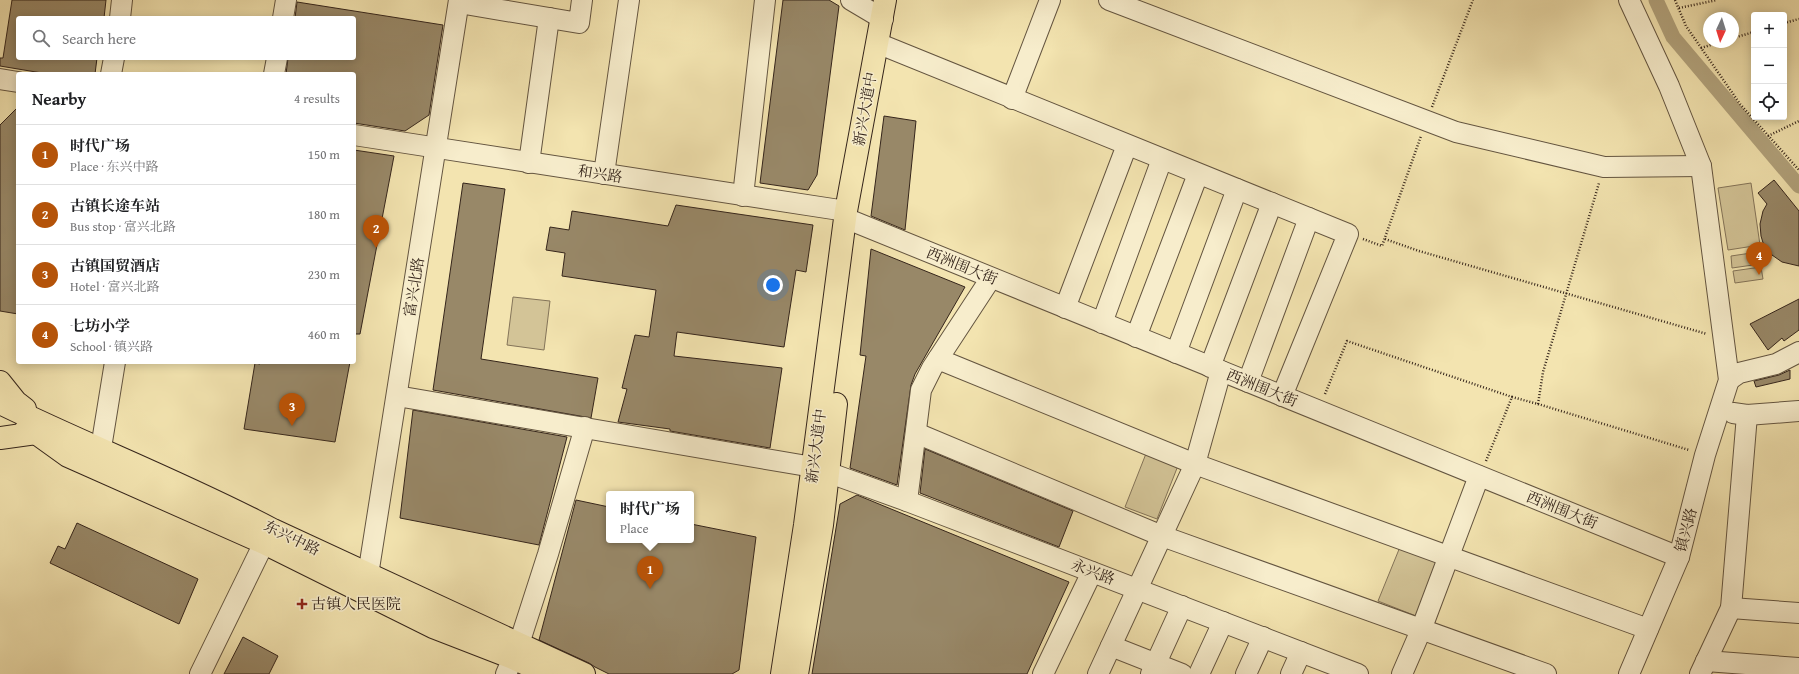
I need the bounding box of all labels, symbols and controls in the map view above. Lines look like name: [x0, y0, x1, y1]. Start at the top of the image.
north arrow: [1703, 12, 1739, 48]
map controls: [1751, 12, 1787, 120]
button: +: [1751, 12, 1787, 48]
search box: [16, 16, 356, 60]
icon: search: [30, 27, 52, 49]
text: Search here: [62, 28, 136, 49]
button: −: [1751, 48, 1787, 84]
street label: 新兴大道中: [848, 70, 881, 148]
button: locate: [1751, 84, 1787, 120]
text: Nearby: [32, 86, 86, 111]
text: 4 results: [294, 89, 340, 108]
text: 时代广场: [70, 135, 130, 156]
text: 1: [42, 145, 48, 164]
text: 150 m: [308, 145, 340, 164]
text: Place · 东兴中路: [70, 157, 159, 176]
street label: 和兴路: [576, 160, 624, 187]
text: 古镇长途车站: [70, 195, 160, 216]
text: 2: [42, 205, 48, 224]
text: 180 m: [308, 205, 340, 224]
pin: 2: [363, 215, 389, 248]
text: Bus stop · 富兴北路: [70, 217, 176, 236]
street label: 西洲围大街: [923, 242, 1001, 289]
pin: 4: [1746, 242, 1772, 275]
text: 古镇国贸酒店: [70, 255, 160, 276]
street label: 富兴北路: [398, 256, 429, 318]
text: 3: [42, 265, 48, 284]
text: 230 m: [308, 265, 340, 284]
your location: [763, 275, 783, 295]
text: Hotel · 富兴北路: [70, 277, 159, 296]
text: 七坊小学: [70, 315, 130, 336]
text: 4: [42, 325, 48, 344]
text: 460 m: [308, 325, 340, 344]
text: School · 镇兴路: [70, 337, 153, 356]
street label: 西洲围大街: [1223, 364, 1301, 411]
pin: 3: [279, 393, 305, 426]
street label: 新兴大道中: [801, 407, 830, 484]
street label: 西洲围大街: [1523, 486, 1601, 533]
popup: [606, 491, 694, 543]
text: 时代广场: [620, 498, 680, 519]
street label: 镇兴路: [1670, 505, 1701, 554]
street label: 东兴中路: [261, 515, 324, 560]
text: Place: [620, 519, 649, 538]
street label: 永兴路: [1068, 554, 1118, 589]
pin: 1: [637, 556, 663, 589]
place label: 古镇人民医院: [311, 593, 401, 614]
marker: 古镇人民医院: [296, 598, 308, 610]

